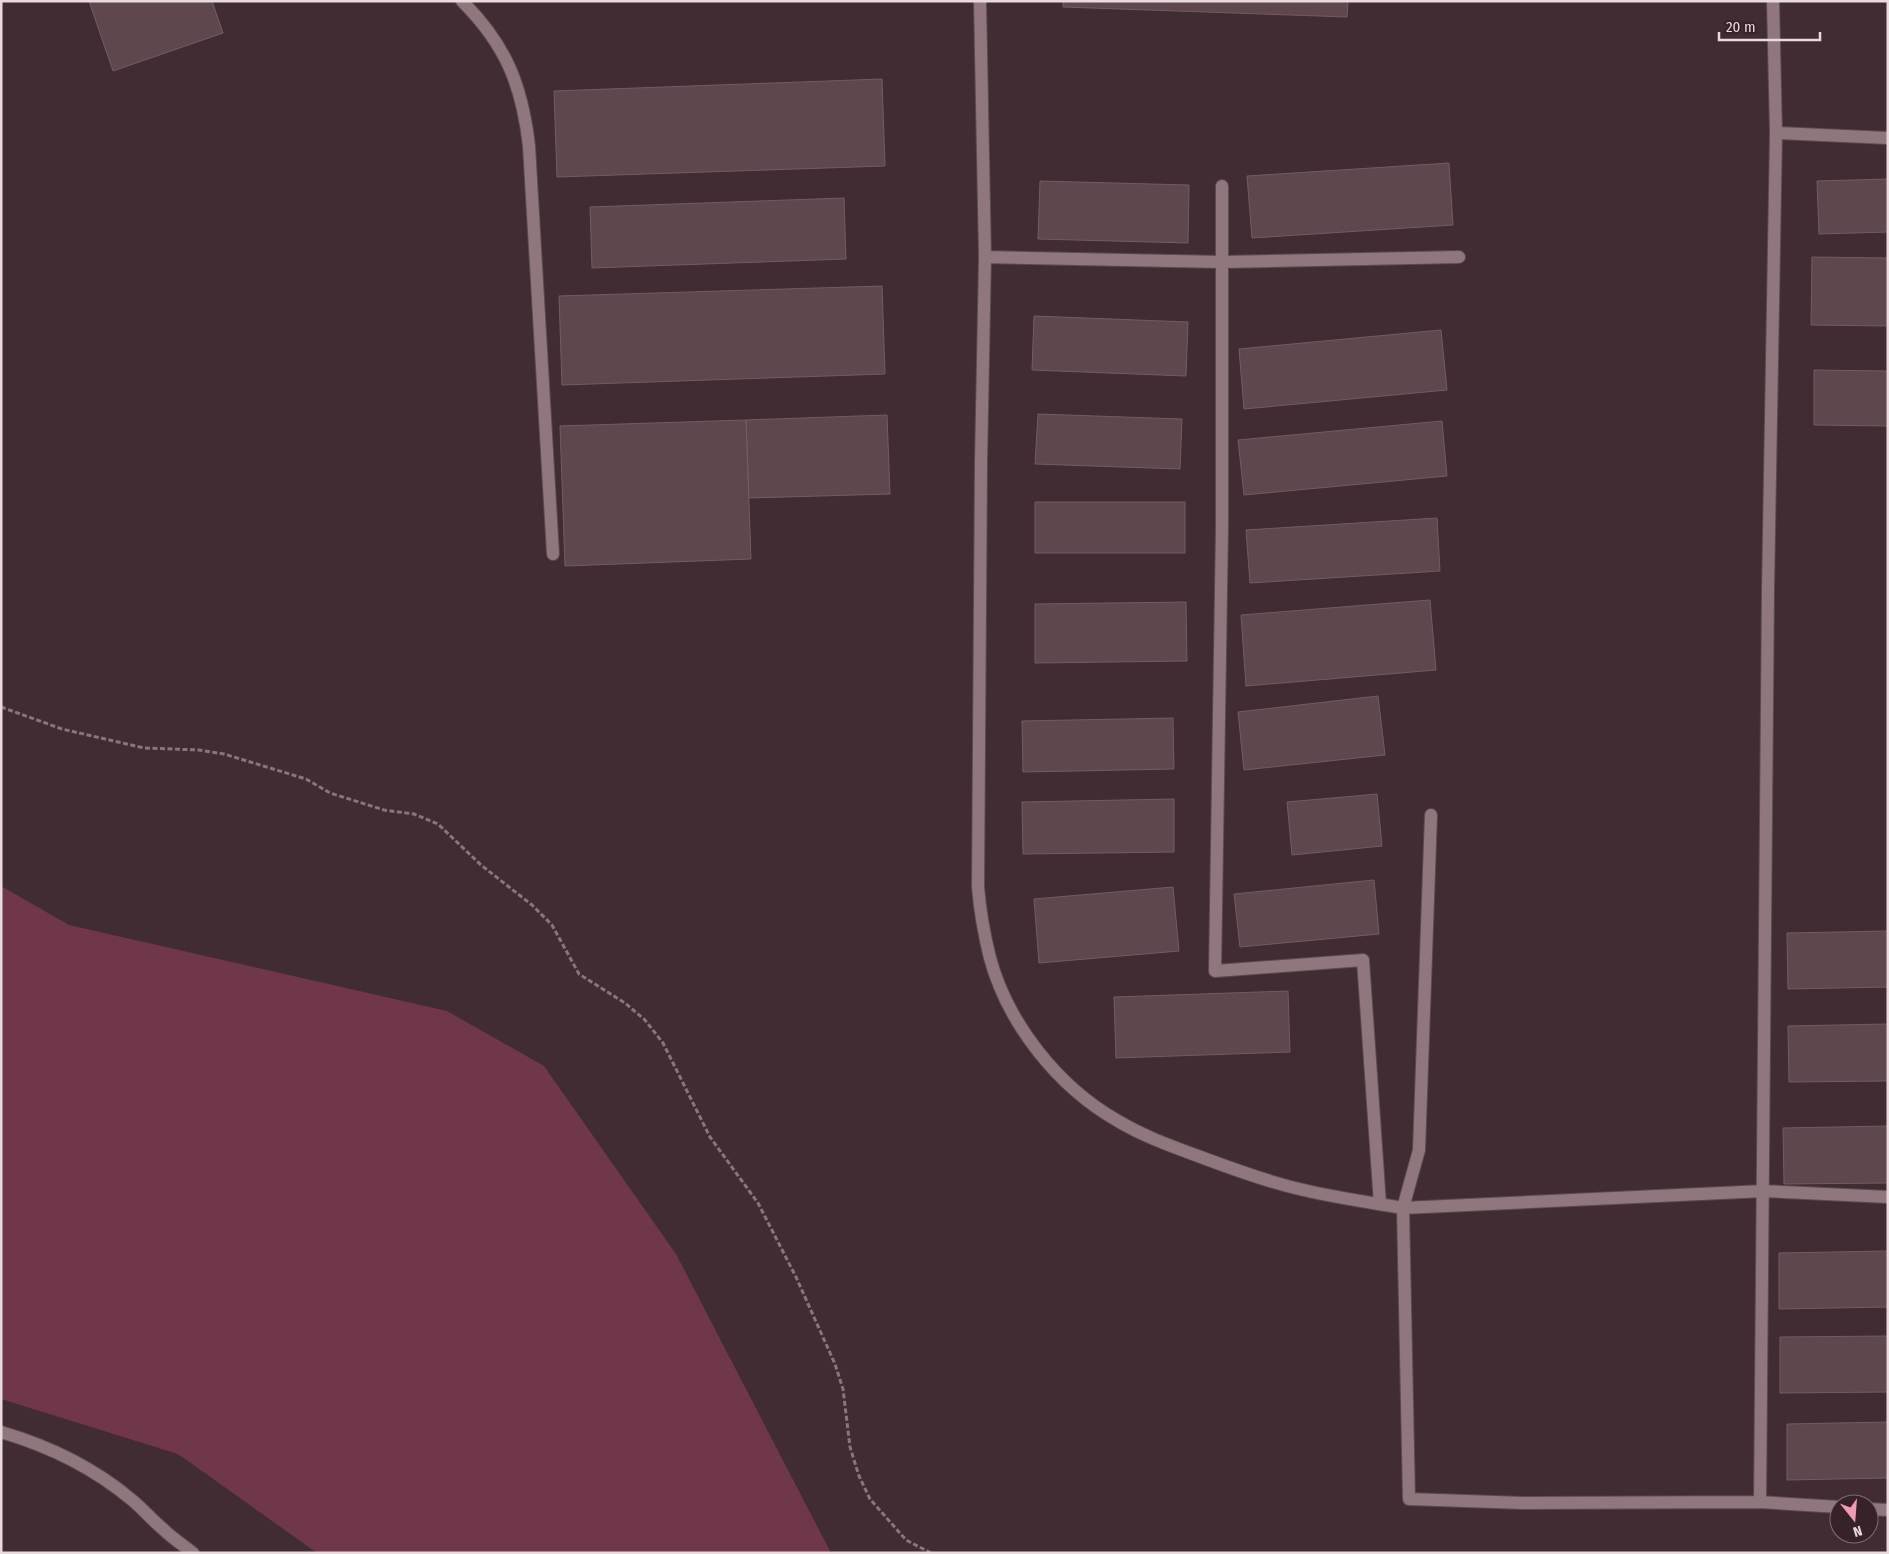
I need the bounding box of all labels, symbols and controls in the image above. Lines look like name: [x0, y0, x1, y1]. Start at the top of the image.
scale bar: [1719, 10, 1820, 42]
text: 20 m: [1726, 18, 1756, 36]
north arrow: [1829, 1494, 1879, 1544]
text: N: [1851, 1522, 1864, 1540]

